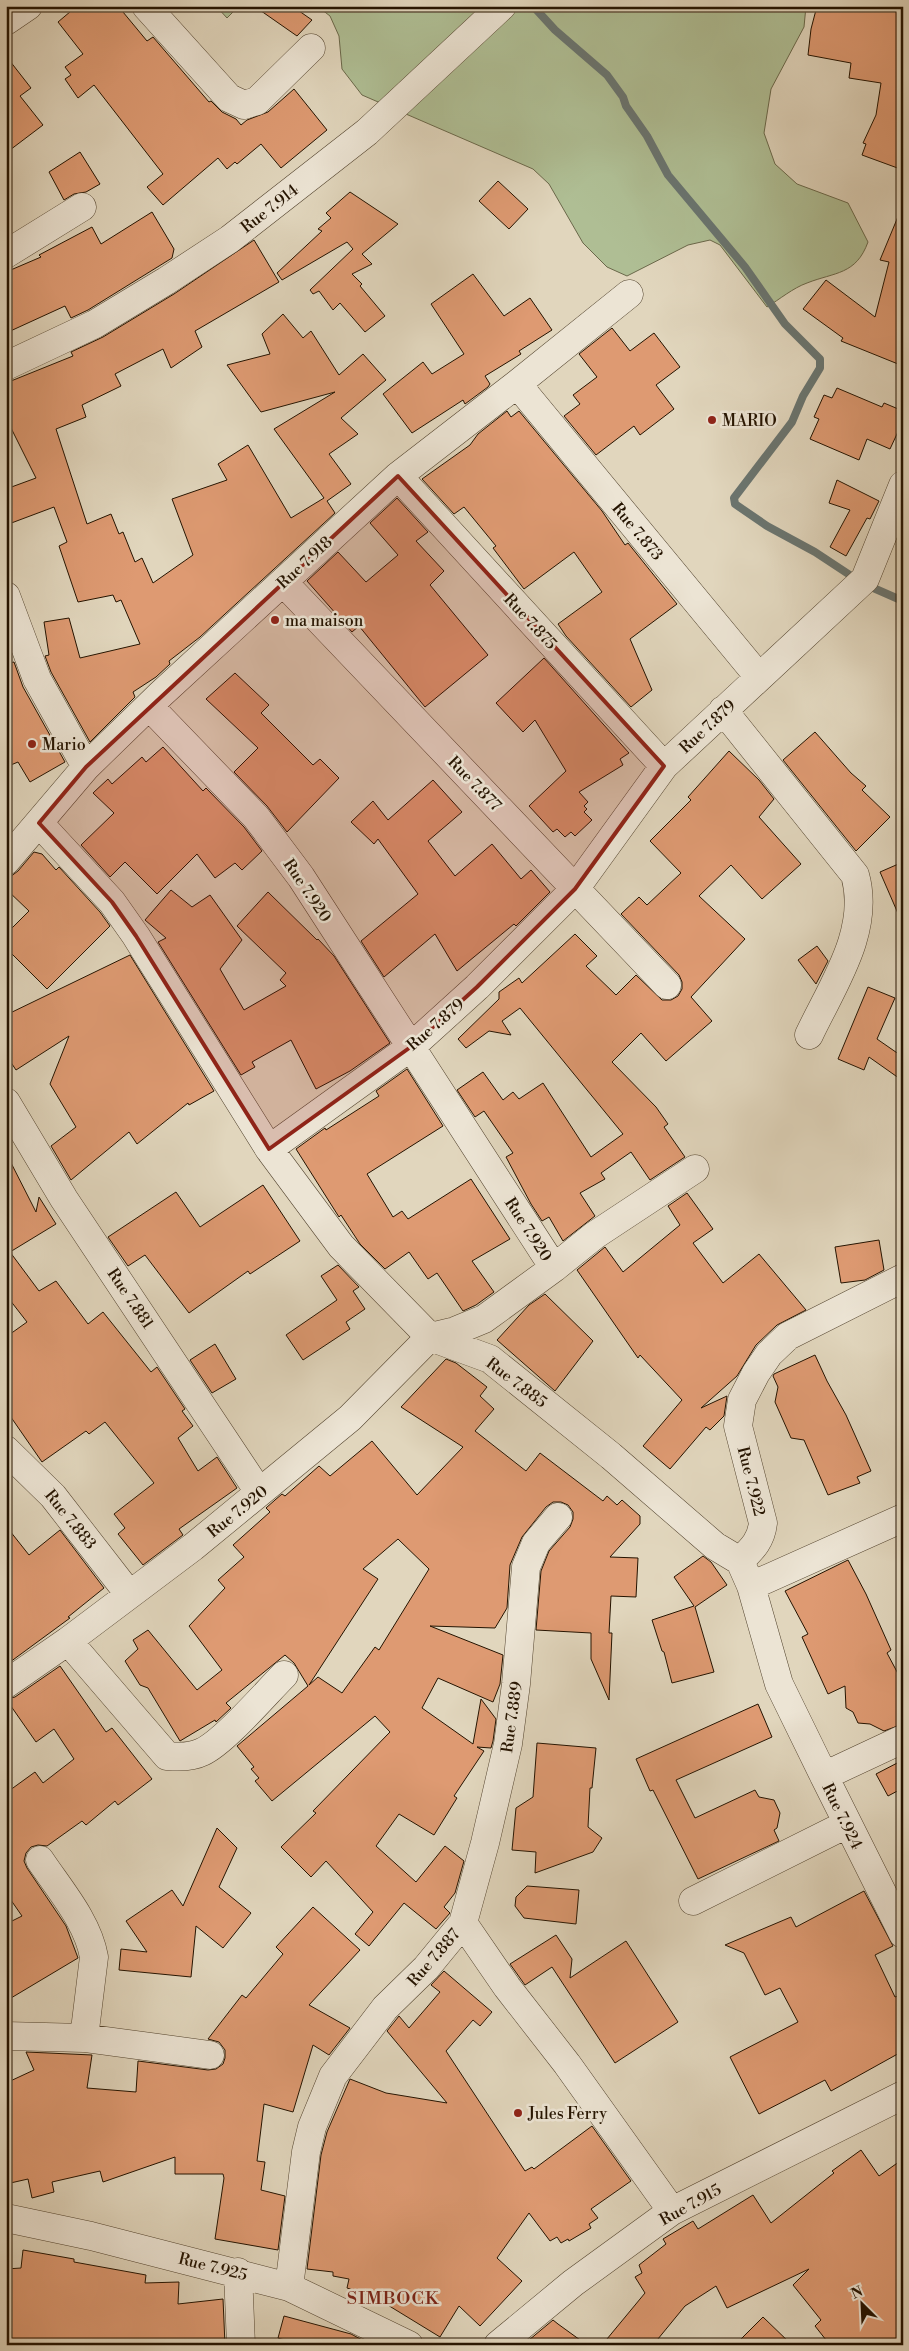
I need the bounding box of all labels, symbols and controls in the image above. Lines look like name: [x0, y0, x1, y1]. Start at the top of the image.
street label: Rue 7.914: [237, 180, 303, 238]
place label: MARIO: [722, 411, 777, 431]
marker: MARIO: [706, 414, 718, 426]
street label: Rue 7.873: [607, 499, 667, 565]
street label: Rue 7.918: [273, 532, 337, 593]
street label: Rue 7.875: [499, 590, 561, 654]
place label: ma maison: [285, 611, 364, 631]
marker: ma maison: [269, 614, 281, 626]
street label: Rue 7.879: [675, 695, 740, 758]
place label: Mario: [42, 735, 86, 755]
marker: Mario: [26, 738, 38, 750]
street label: Rue 7.877: [443, 752, 505, 815]
street label: Rue 7.920: [279, 855, 336, 926]
street label: Rue 7.879: [403, 994, 469, 1055]
street label: Rue 7.920: [500, 1194, 556, 1265]
street label: Rue 7.881: [103, 1264, 158, 1333]
street label: Rue 7.885: [482, 1353, 551, 1412]
street label: Rue 7.922: [733, 1445, 769, 1518]
street label: Rue 7.920: [203, 1481, 272, 1542]
street label: Rue 7.883: [40, 1486, 101, 1554]
street label: Rue 7.889: [497, 1680, 527, 1754]
street label: Rue 7.924: [817, 1780, 867, 1853]
street label: Rue 7.887: [403, 1925, 464, 1991]
place label: Jules Ferry: [527, 2104, 607, 2124]
marker: Jules Ferry: [512, 2107, 524, 2119]
street label: Rue 7.915: [656, 2180, 725, 2230]
street label: Rue 7.925: [176, 2249, 250, 2285]
north arrow: [836, 2278, 886, 2328]
text: N: [848, 2283, 866, 2304]
district label: SIMBOCK: [347, 2287, 440, 2310]

